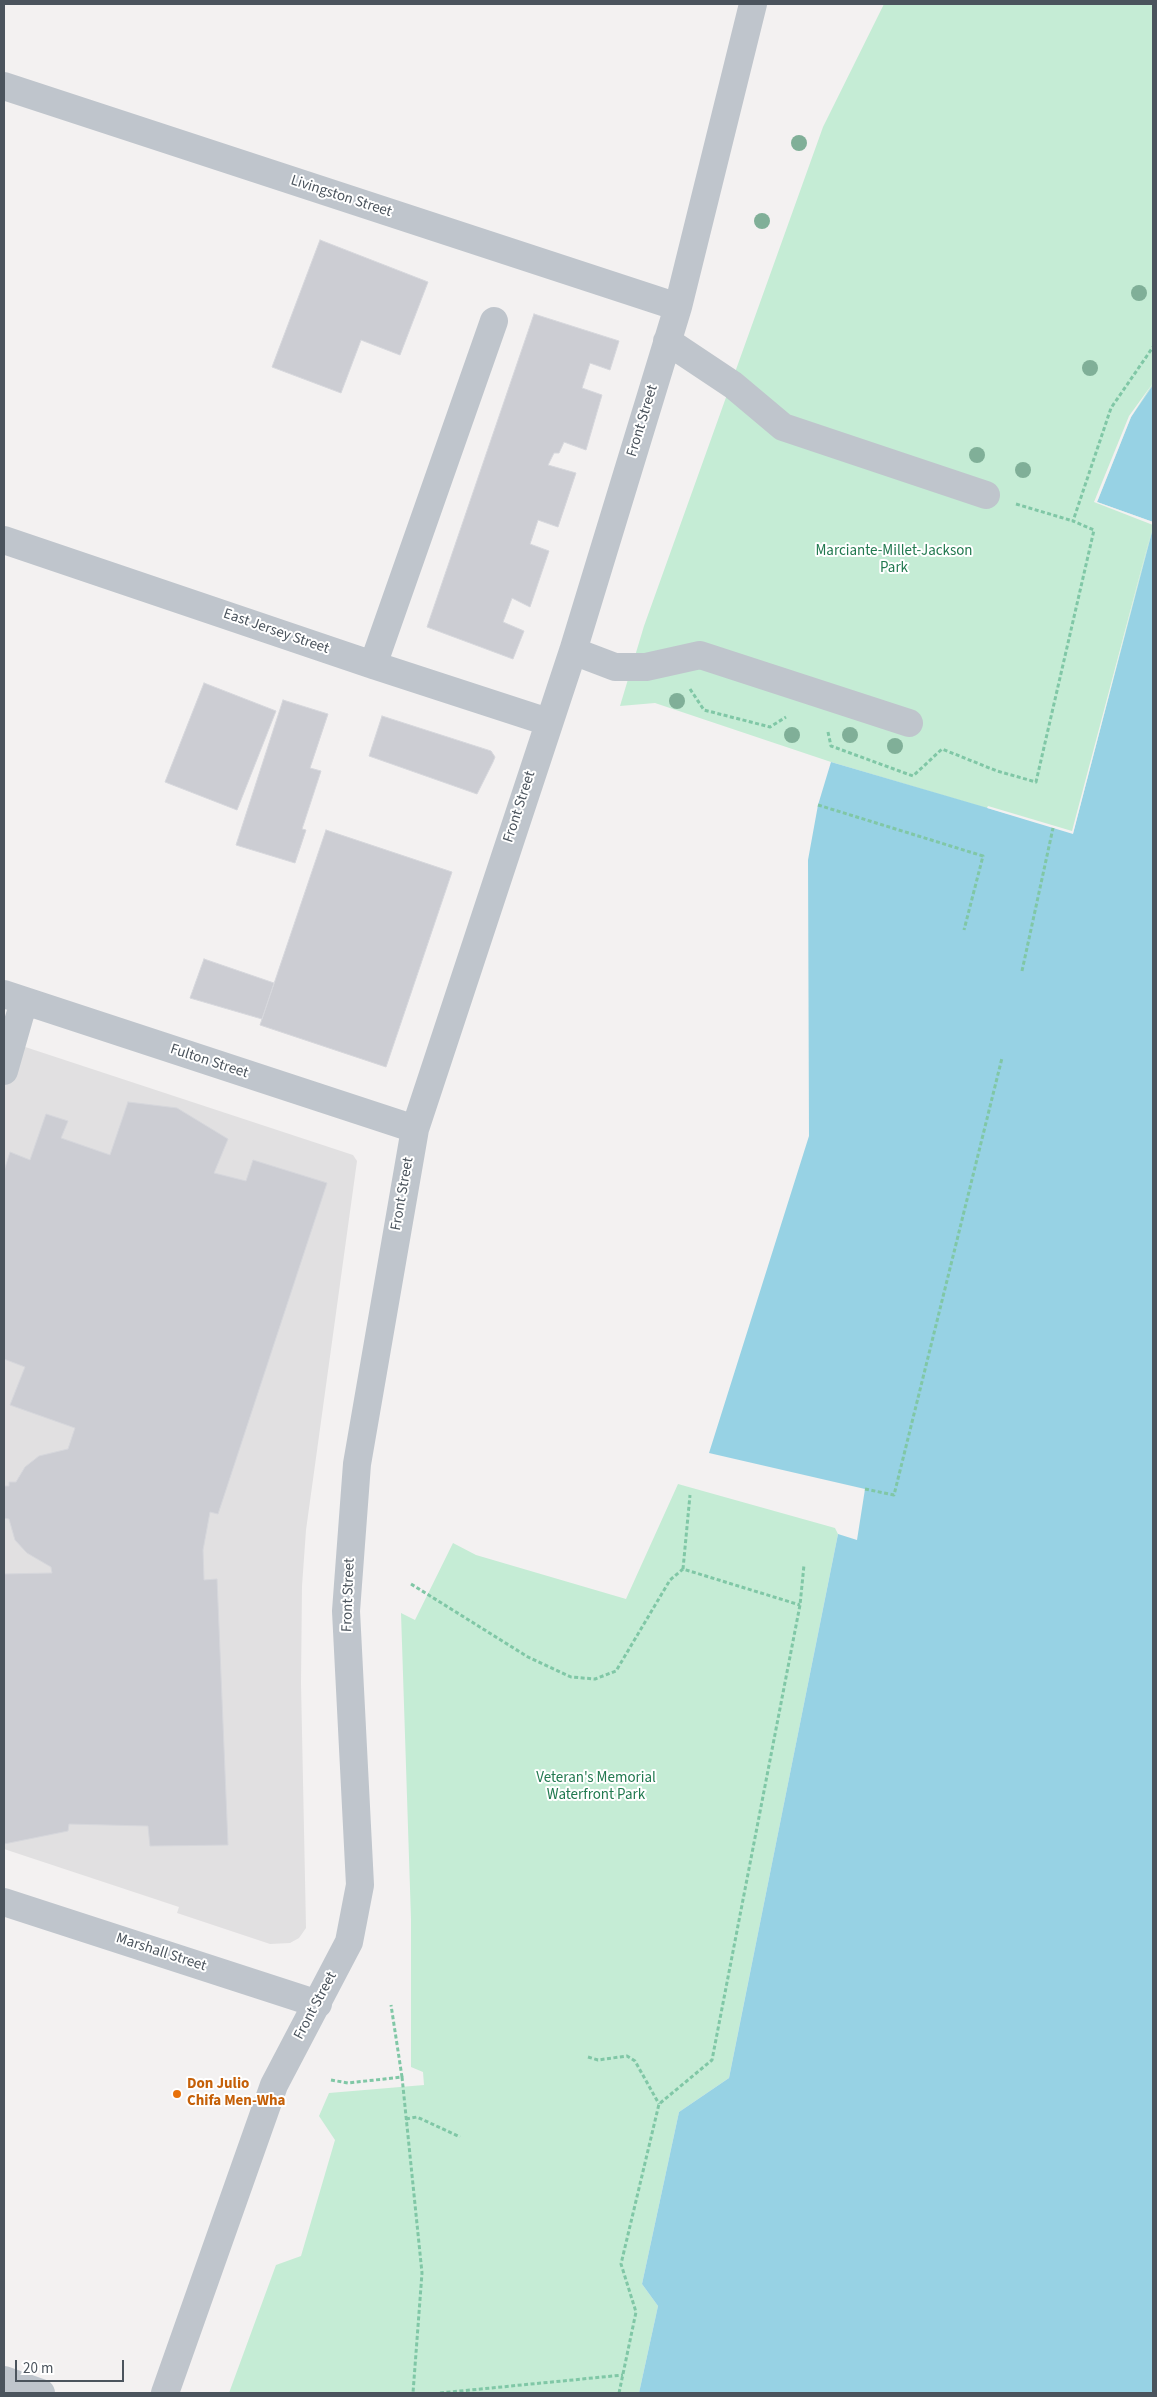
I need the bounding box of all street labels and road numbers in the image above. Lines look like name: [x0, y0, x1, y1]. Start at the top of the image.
street label: Livingston Street: [288, 172, 394, 222]
street label: Front Street: [624, 383, 662, 459]
street label: East Jersey Street: [221, 605, 331, 659]
street label: Front Street: [500, 769, 540, 845]
street label: Fulton Street: [168, 1041, 250, 1083]
street label: Front Street: [388, 1156, 418, 1232]
street label: Front Street: [339, 1558, 359, 1632]
street label: Marshall Street: [114, 1930, 208, 1976]
street label: Front Street: [291, 1969, 341, 2043]

